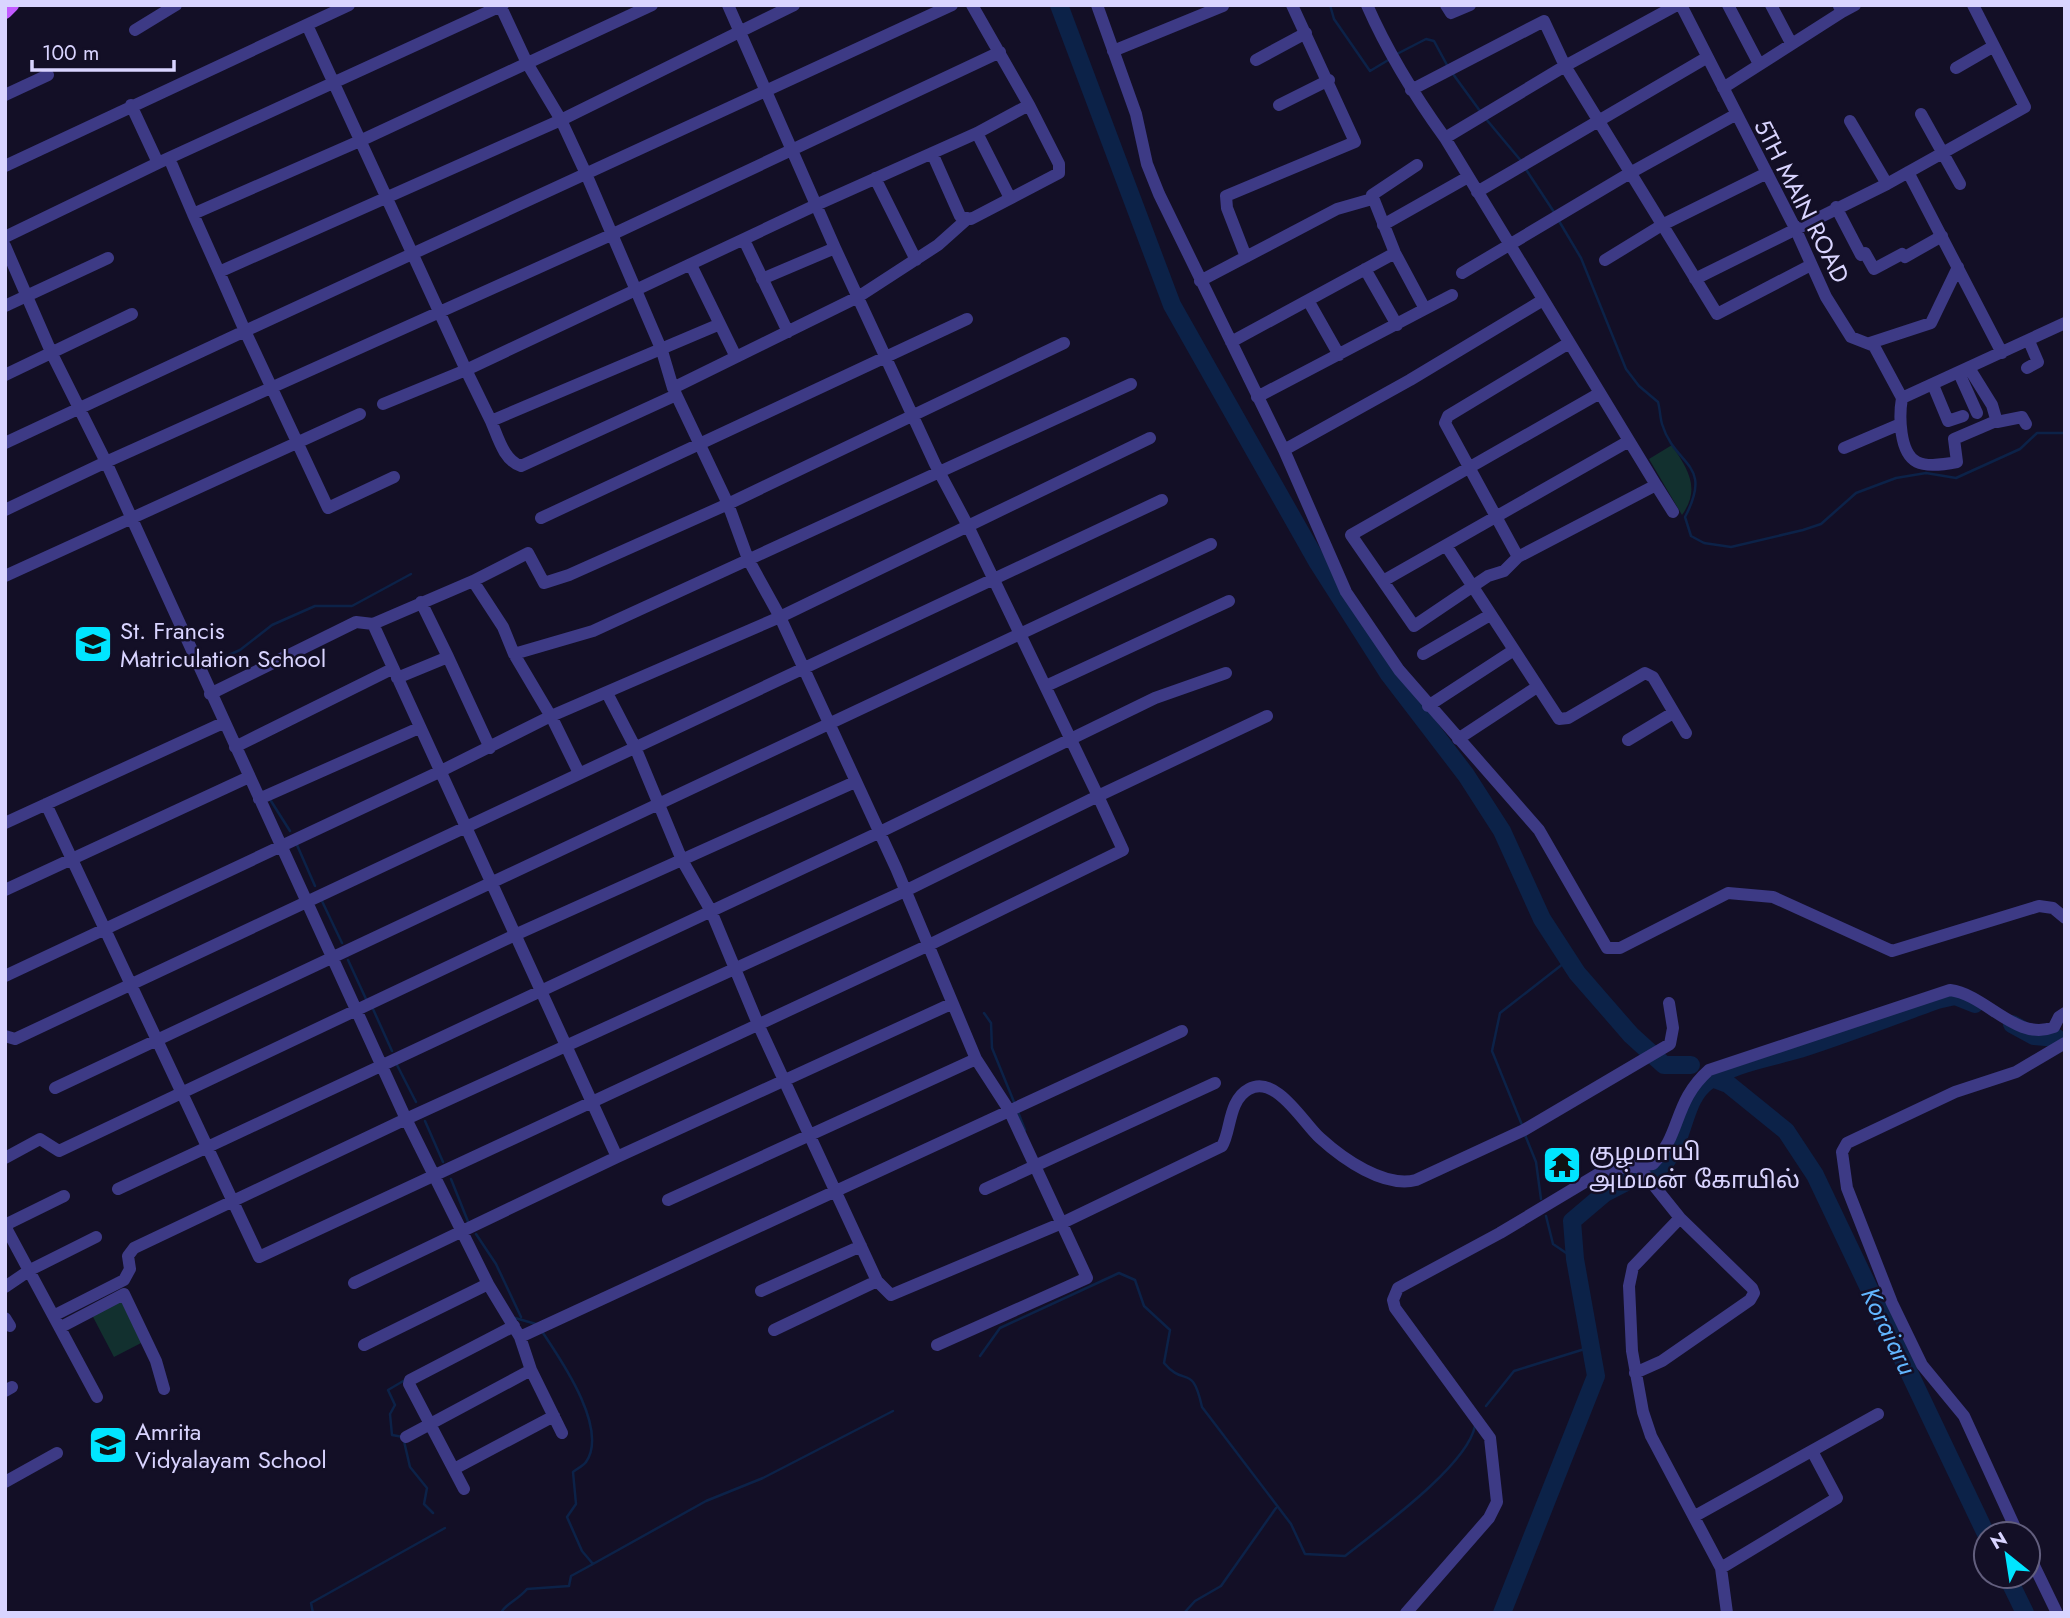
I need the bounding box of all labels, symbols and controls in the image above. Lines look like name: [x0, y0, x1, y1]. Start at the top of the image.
scale bar: [32, 28, 173, 72]
text: 100 m: [42, 38, 99, 68]
street label: 5TH MAIN ROAD: [1746, 113, 1858, 289]
place label: St. Francis Matriculation School: [120, 613, 326, 676]
school or university icon: St. Francis Matriculation School: [72, 623, 114, 665]
place label: குழமாயி அம்மன் கோயில்: [1589, 1134, 1800, 1197]
temple icon: குழமாயி அம்மன் கோயில்: [1541, 1144, 1583, 1186]
water label: Koraiaru: [1852, 1281, 1926, 1381]
place label: Amrita Vidyalayam School: [135, 1414, 327, 1477]
school or university icon: Amrita Vidyalayam School: [87, 1424, 129, 1466]
north arrow: [1972, 1520, 2042, 1590]
text: N: [1985, 1525, 2012, 1556]

